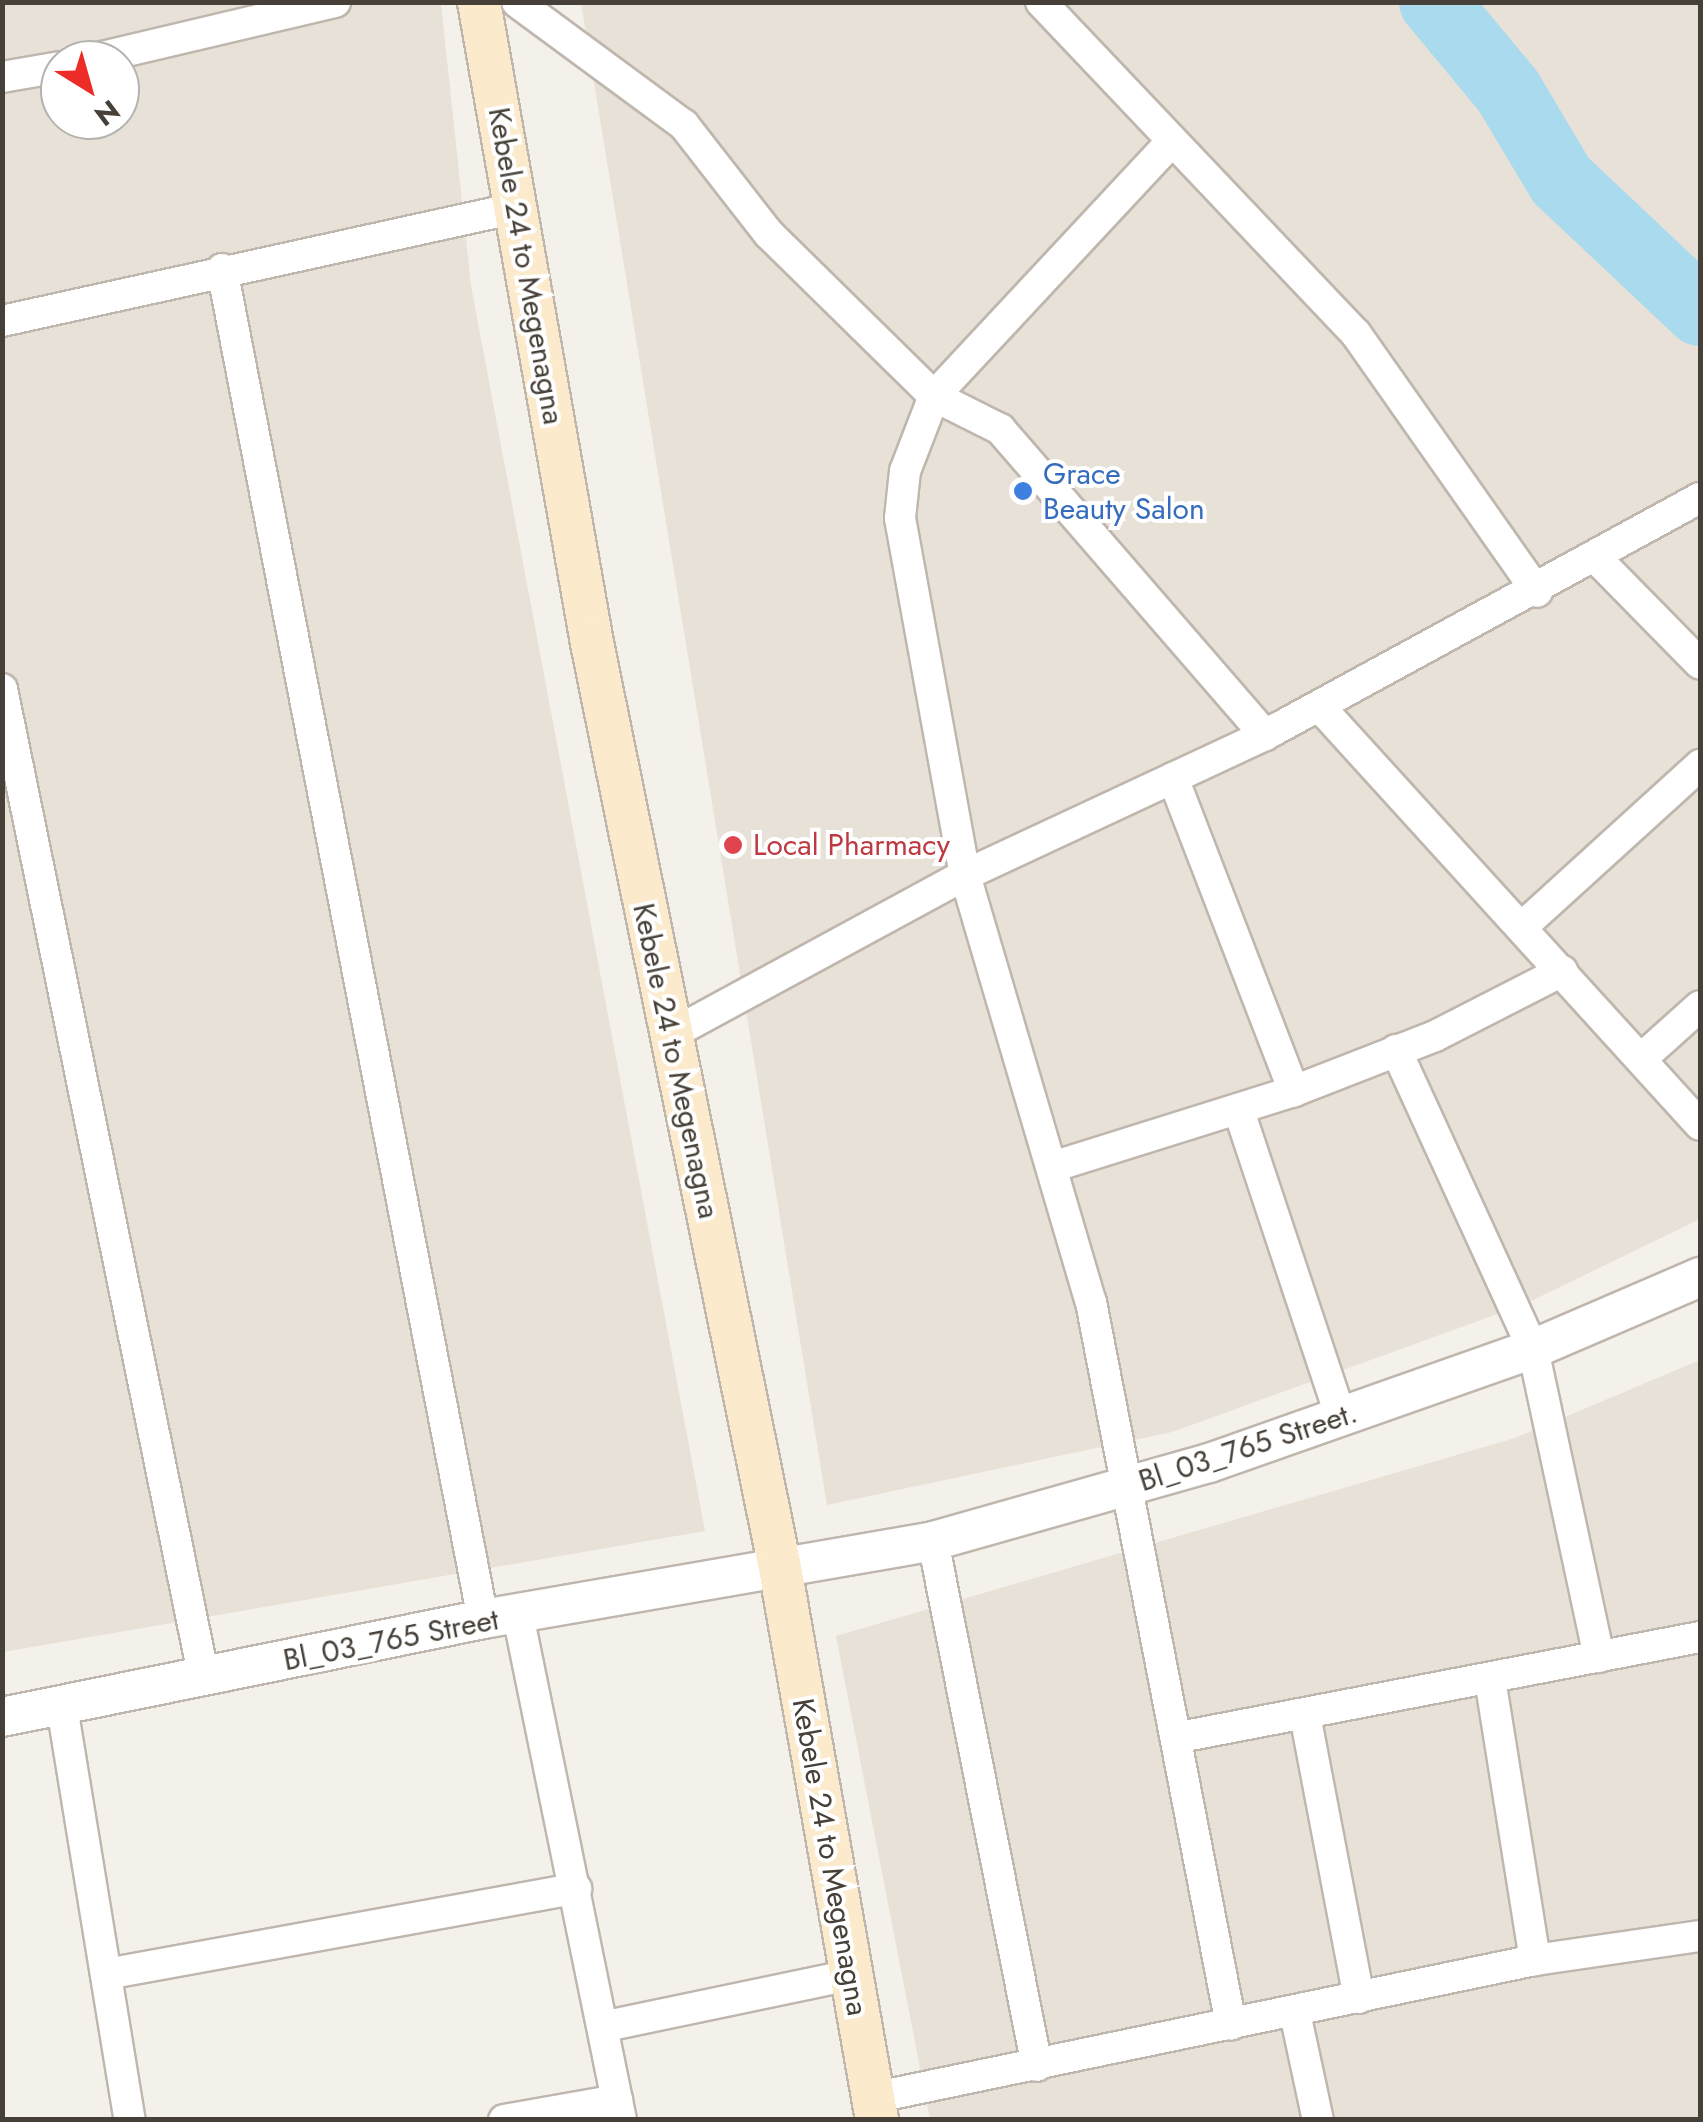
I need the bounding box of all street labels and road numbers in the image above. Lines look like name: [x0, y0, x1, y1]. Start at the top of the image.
street label: Kebele 24 to Megenagna: [480, 105, 572, 427]
street label: Kebele 24 to Megenagna: [625, 900, 727, 1222]
street label: Bl_03_765 Street.: [1134, 1395, 1362, 1499]
street label: Bl_03_765 Street: [280, 1601, 502, 1679]
street label: Kebele 24 to Megenagna: [784, 1696, 876, 2018]

